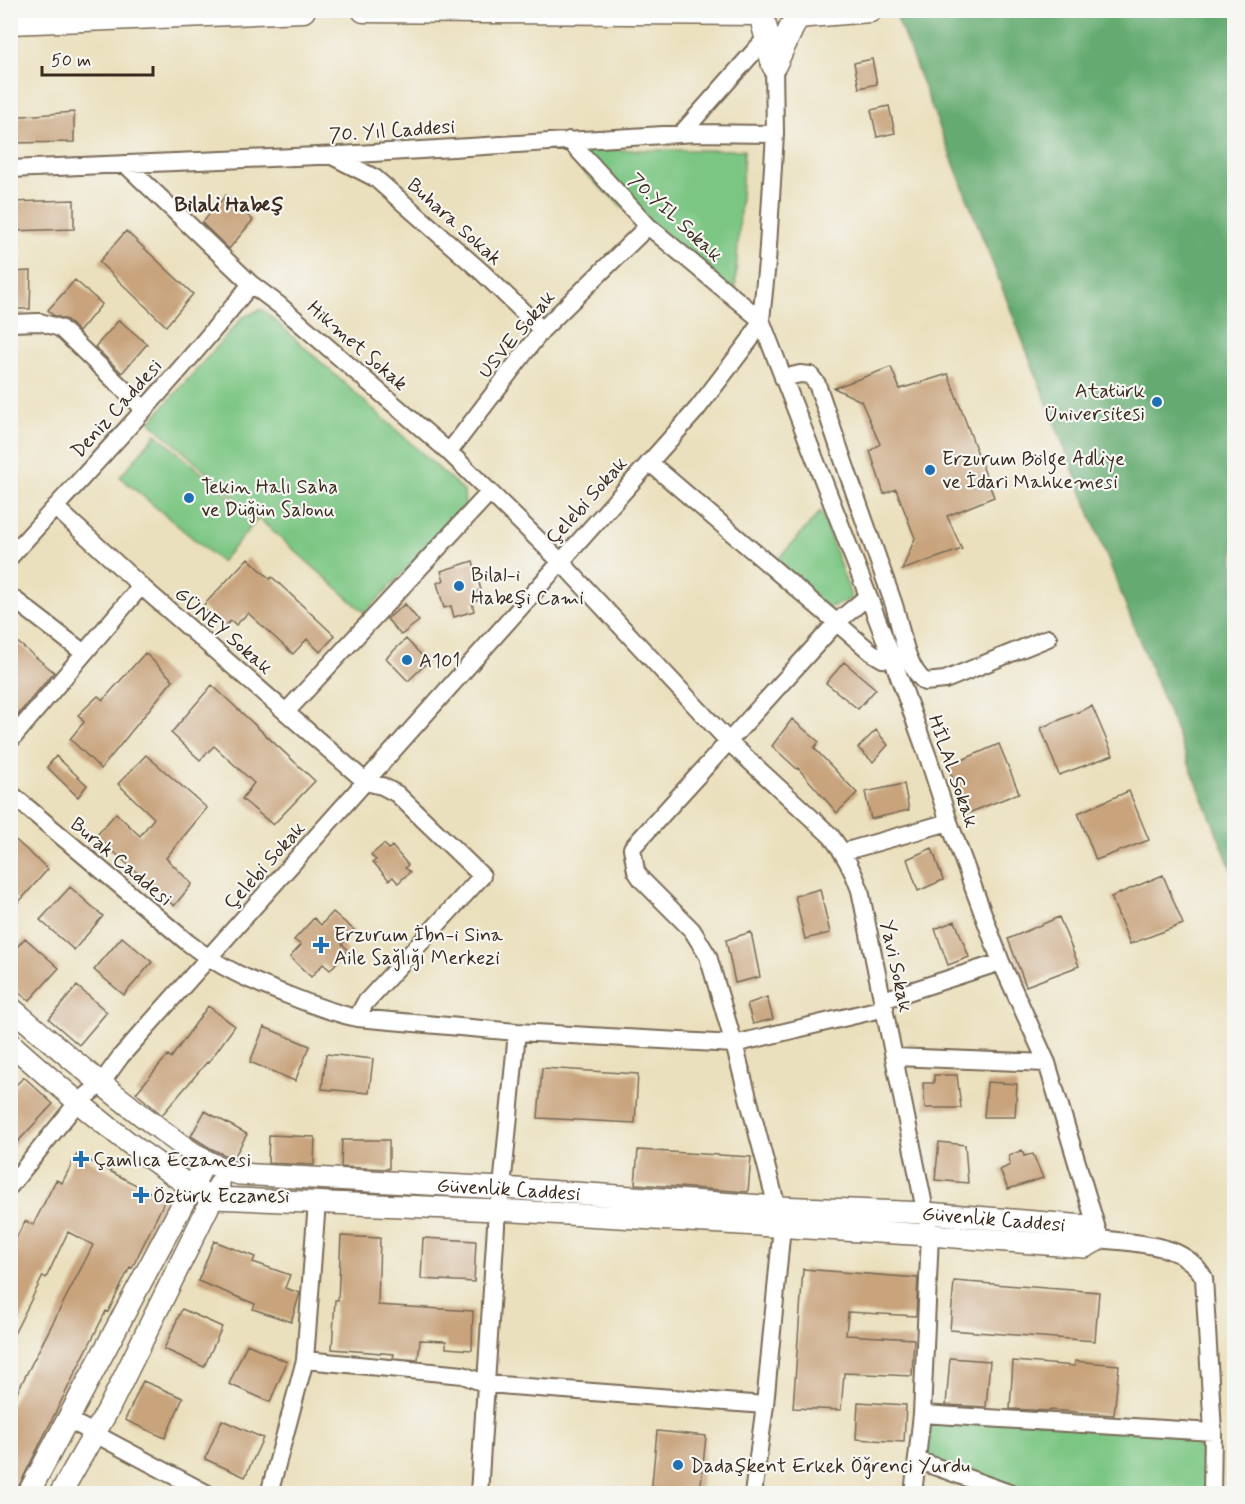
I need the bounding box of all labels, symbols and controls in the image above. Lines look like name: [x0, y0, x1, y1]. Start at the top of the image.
scale bar: [42, 39, 153, 77]
text: 50 m: [51, 49, 91, 73]
street label: 70. Yıl Caddesi: [328, 114, 456, 149]
street label: 70.YIL Sokak: [622, 167, 728, 269]
street label: Buhara Sokak: [401, 172, 507, 272]
district label: Bilali Habeş: [174, 191, 284, 219]
street label: USVE Sokak: [472, 285, 562, 385]
street label: Hikmet Sokak: [301, 295, 413, 397]
street label: Deniz Caddesi: [65, 354, 169, 464]
place label: Atatürk Üniversitesi: [1044, 378, 1145, 428]
marker: Atatürk Üniversitesi: [1150, 395, 1164, 409]
place label: Erzurum Bölge Adliye ve İdari Mahkemesi: [942, 446, 1125, 496]
street label: Çelebi Sokak: [540, 451, 634, 551]
marker: Erzurum Bölge Adliye ve İdari Mahkemesi: [923, 463, 937, 477]
place label: Tekin Halı Saha ve Düğün Salonu: [201, 474, 338, 524]
marker: Tekin Halı Saha ve Düğün Salonu: [182, 491, 196, 505]
place label: Bilal-i Habeşi Cami: [471, 562, 584, 612]
marker: Bilal-i Habeşi Cami: [452, 579, 466, 593]
street label: GÜNEY Sokak: [168, 581, 278, 681]
place label: A101: [419, 648, 460, 675]
marker: A101: [400, 653, 414, 667]
street label: HİLAL Sokak: [921, 712, 984, 831]
street label: Burak Caddesi: [64, 811, 178, 913]
street label: Çelebi Sokak: [218, 816, 312, 916]
street label: Yavi Sokak: [873, 918, 918, 1015]
place label: Erzurum İbn-i Sina Aile Sağlığı Merkezi: [334, 922, 504, 972]
marker: Erzurum İbn-i Sina Aile Sağlığı Merkezi: [312, 936, 330, 954]
place label: Çamlıca Eczanesi: [93, 1147, 251, 1174]
marker: Çamlıca Eczanesi: [74, 1152, 88, 1166]
street label: Güvenlik Caddesi: [436, 1173, 581, 1208]
place label: Öztürk Eczanesi: [153, 1183, 290, 1210]
marker: Öztürk Eczanesi: [134, 1188, 148, 1202]
street label: Güvenlik Caddesi: [921, 1201, 1066, 1239]
place label: Dadaşkent Erkek Öğrenci Yurdu: [690, 1453, 970, 1480]
marker: Dadaşkent Erkek Öğrenci Yurdu: [671, 1458, 685, 1472]

